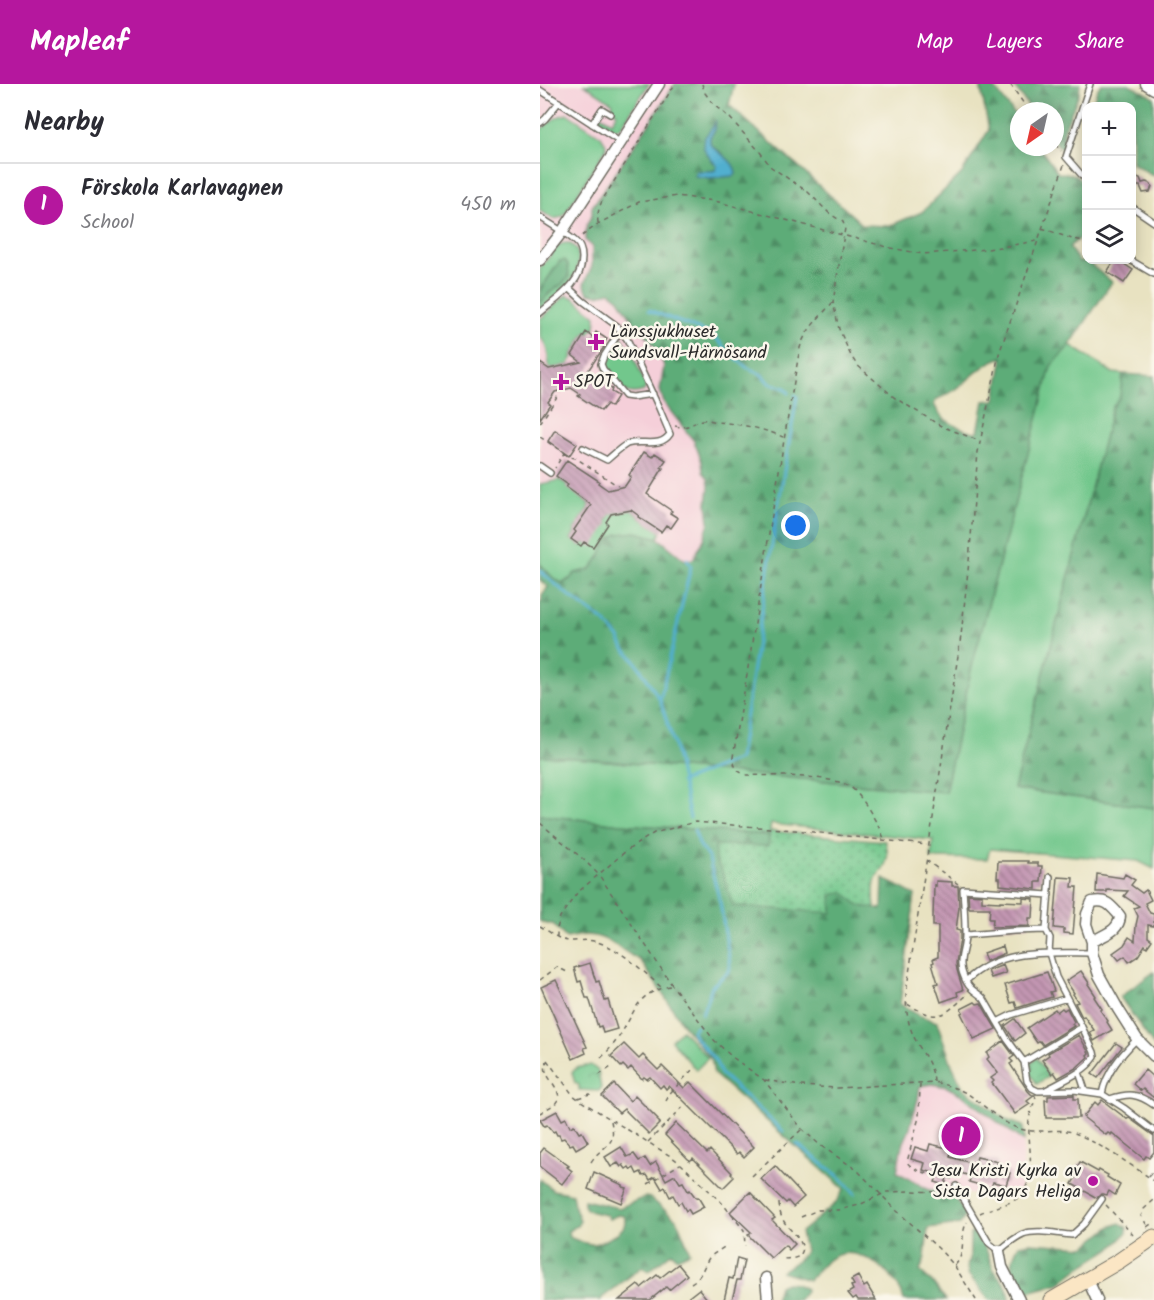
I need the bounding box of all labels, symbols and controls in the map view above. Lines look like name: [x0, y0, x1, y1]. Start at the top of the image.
text: Mapleaf: [30, 20, 128, 65]
text: Map: [916, 26, 953, 59]
text: Layers: [986, 26, 1042, 59]
text: Share: [1075, 26, 1124, 59]
text: Nearby: [24, 102, 104, 144]
north arrow: [1010, 102, 1064, 156]
map controls: [1082, 102, 1136, 264]
button: +: [1082, 102, 1136, 156]
button: −: [1082, 156, 1136, 210]
text: Förskola Karlavagnen: [81, 172, 283, 207]
text: 1: [40, 189, 47, 221]
text: 450 m: [460, 189, 516, 221]
text: School: [81, 207, 134, 239]
button: layers: [1082, 210, 1136, 264]
place label: Länssjukhuset Sundsvall-Härnösand: [610, 318, 768, 368]
marker: Länssjukhuset Sundsvall-Härnösand: [587, 333, 605, 351]
place label: SPOT: [574, 368, 615, 397]
marker: SPOT: [552, 373, 570, 391]
your location: [781, 511, 810, 540]
pin: 1: [942, 1114, 980, 1158]
place label: Jesu Kristi Kyrka av Sista Dagars Heliga: [929, 1157, 1081, 1207]
marker: Jesu Kristi Kyrka av Sista Dagars Heliga: [1086, 1174, 1100, 1188]

